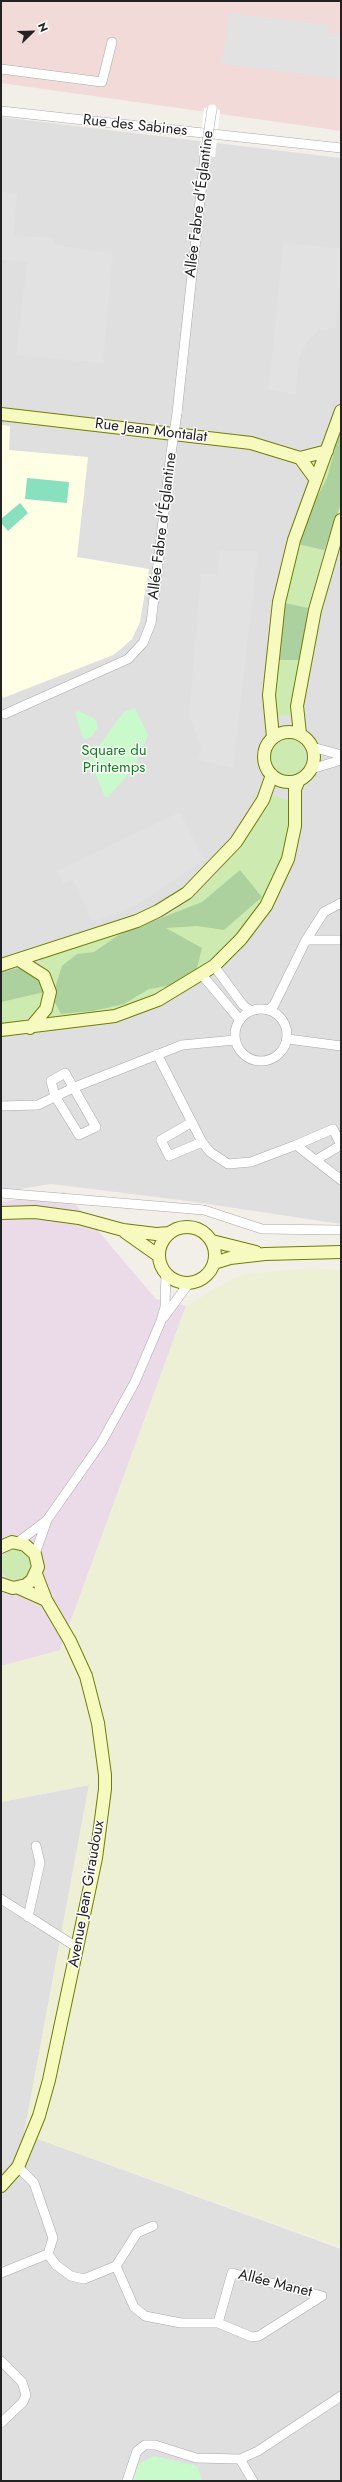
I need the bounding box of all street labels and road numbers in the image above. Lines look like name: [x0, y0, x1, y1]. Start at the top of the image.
street label: Rue des Sabines: [82, 112, 188, 140]
street label: Allée Fabre d'Églantine: [182, 129, 218, 279]
street label: Rue Jean Montalat: [94, 415, 208, 447]
street label: Allée Fabre d'Églantine: [145, 451, 181, 601]
street label: Avenue Jean Giraudoux: [65, 1819, 109, 1969]
street label: Allée Manet: [236, 2266, 314, 2302]

